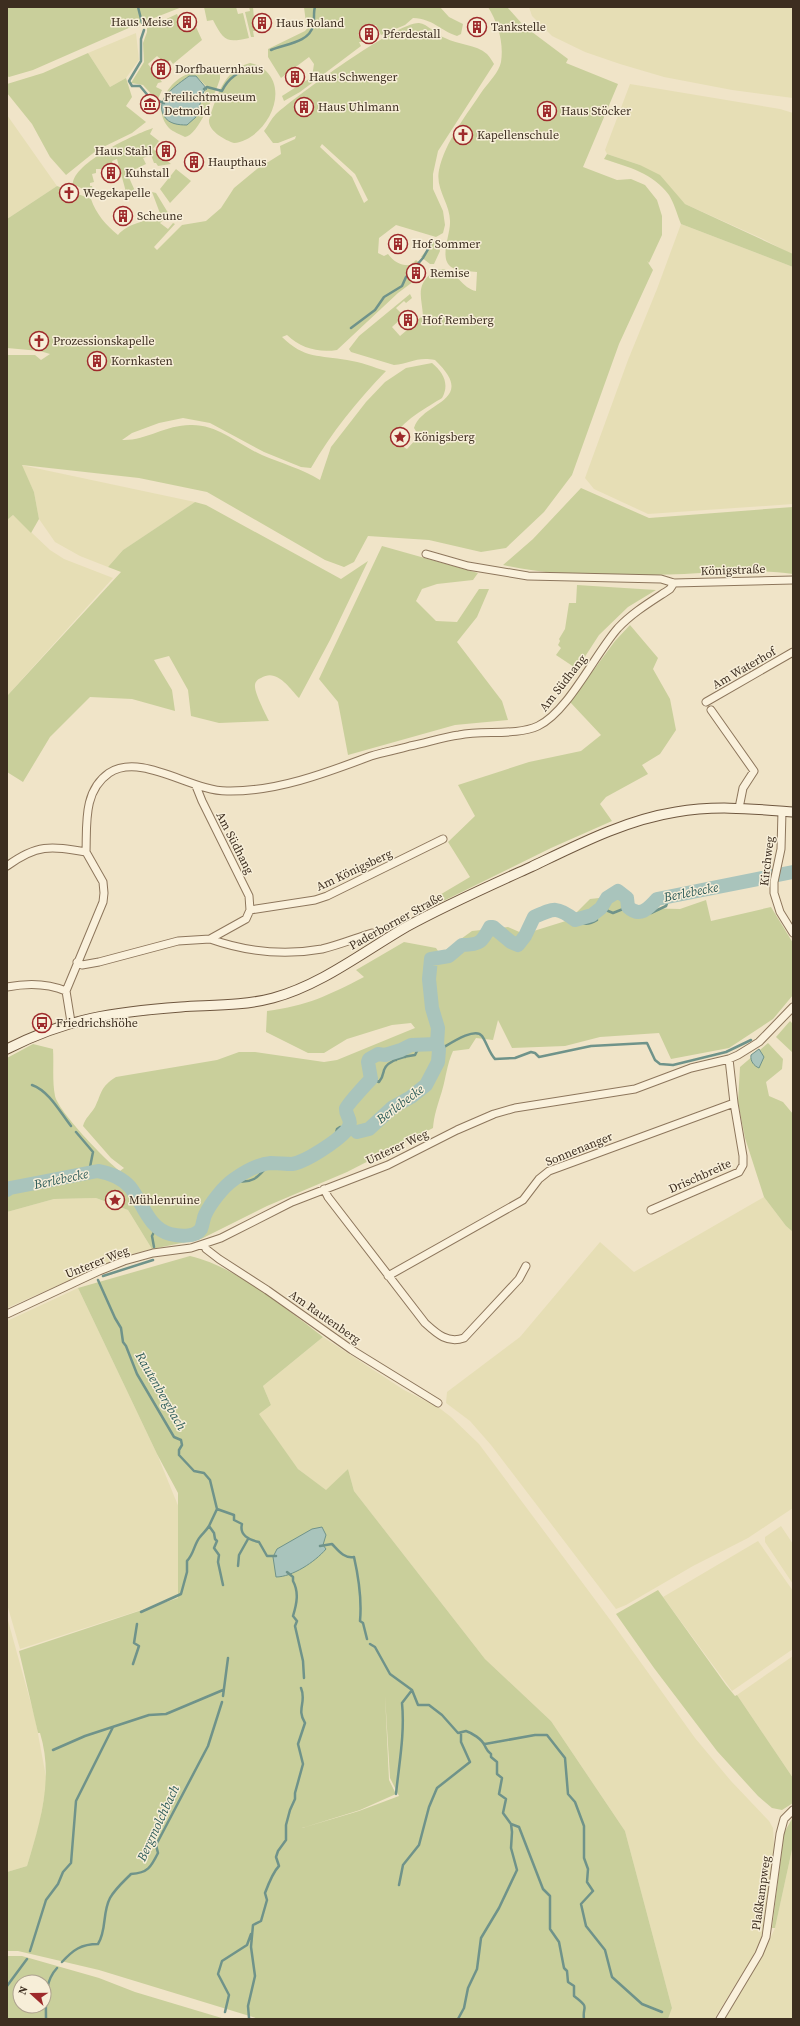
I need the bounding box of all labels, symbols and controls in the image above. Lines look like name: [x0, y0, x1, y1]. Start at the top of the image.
building icon: Haus Meise: [176, 11, 198, 33]
building icon: Haus Roland: [251, 12, 273, 34]
place label: Haus Meise: [111, 14, 173, 30]
place label: Haus Roland: [276, 15, 344, 31]
building icon: Tankstelle: [466, 16, 488, 38]
place label: Tankstelle: [491, 19, 546, 35]
building icon: Pferdestall: [358, 23, 380, 45]
place label: Pferdestall: [383, 26, 441, 42]
building icon: Dorfbauernhaus: [150, 58, 172, 80]
place label: Dorfbauernhaus: [175, 61, 263, 77]
building icon: Haus Schwenger: [284, 66, 306, 88]
place label: Haus Schwenger: [309, 69, 398, 85]
place label: Freilichtmuseum Detmold: [164, 89, 256, 119]
museum icon: Freilichtmuseum Detmold: [139, 93, 161, 115]
building icon: Haus Uhlmann: [293, 96, 315, 118]
place label: Haus Uhlmann: [318, 99, 399, 115]
building icon: Haus Stöcker: [536, 100, 558, 122]
place label: Haus Stöcker: [561, 103, 631, 119]
church icon: Kapellenschule: [452, 124, 474, 146]
place label: Kapellenschule: [477, 127, 559, 143]
building icon: Haus Stahl: [155, 140, 177, 162]
place label: Haus Stahl: [95, 143, 152, 159]
building icon: Haupthaus: [183, 151, 205, 173]
place label: Haupthaus: [208, 154, 267, 170]
building icon: Kuhstall: [100, 162, 122, 184]
place label: Kuhstall: [125, 165, 170, 181]
church icon: Wegekapelle: [58, 182, 80, 204]
place label: Wegekapelle: [83, 185, 151, 201]
building icon: Scheune: [112, 205, 134, 227]
place label: Scheune: [137, 208, 183, 224]
building icon: Hof Sommer: [387, 233, 409, 255]
place label: Hof Sommer: [412, 236, 480, 252]
building icon: Remise: [405, 262, 427, 284]
place label: Remise: [430, 265, 470, 281]
building icon: Hof Remberg: [397, 309, 419, 331]
place label: Hof Remberg: [422, 312, 494, 328]
church icon: Prozessionskapelle: [28, 330, 50, 352]
place label: Prozessionskapelle: [53, 333, 155, 349]
building icon: Kornkasten: [86, 350, 108, 372]
place label: Kornkasten: [111, 353, 173, 369]
place icon: Königsberg: [389, 426, 411, 448]
place label: Königsberg: [414, 429, 475, 445]
street label: Königstraße: [700, 561, 766, 579]
street label: Am Waterhof: [709, 642, 780, 693]
street label: Am Südhang: [536, 651, 590, 715]
street label: Am Südhang: [212, 809, 258, 877]
street label: Kirchweg: [756, 835, 778, 887]
street label: Am Königsberg: [313, 845, 395, 895]
water label: Berlebecke: [661, 878, 720, 906]
street label: Paderborner Straße: [346, 889, 446, 953]
bus stop icon: Friedrichshöhe: [31, 1012, 53, 1034]
place label: Friedrichshöhe: [56, 1015, 138, 1031]
water label: Berlebecke: [372, 1080, 428, 1128]
street label: Unterer Weg: [363, 1126, 431, 1168]
street label: Sonnenanger: [543, 1128, 615, 1170]
street label: Drischbreite: [666, 1155, 734, 1197]
water label: Berlebecke: [31, 1165, 90, 1193]
place icon: Mühlenruine: [104, 1189, 126, 1211]
place label: Mühlenruine: [129, 1192, 200, 1208]
street label: Unterer Weg: [63, 1242, 131, 1282]
street label: Am Rautenberg: [286, 1286, 364, 1348]
water label: Rautenbergbach: [131, 1348, 190, 1433]
water label: Bergmolchbach: [132, 1782, 183, 1865]
street label: Plaßkampweg: [748, 1855, 774, 1931]
north arrow: [12, 1974, 52, 2014]
text: N: [15, 1984, 32, 1997]

